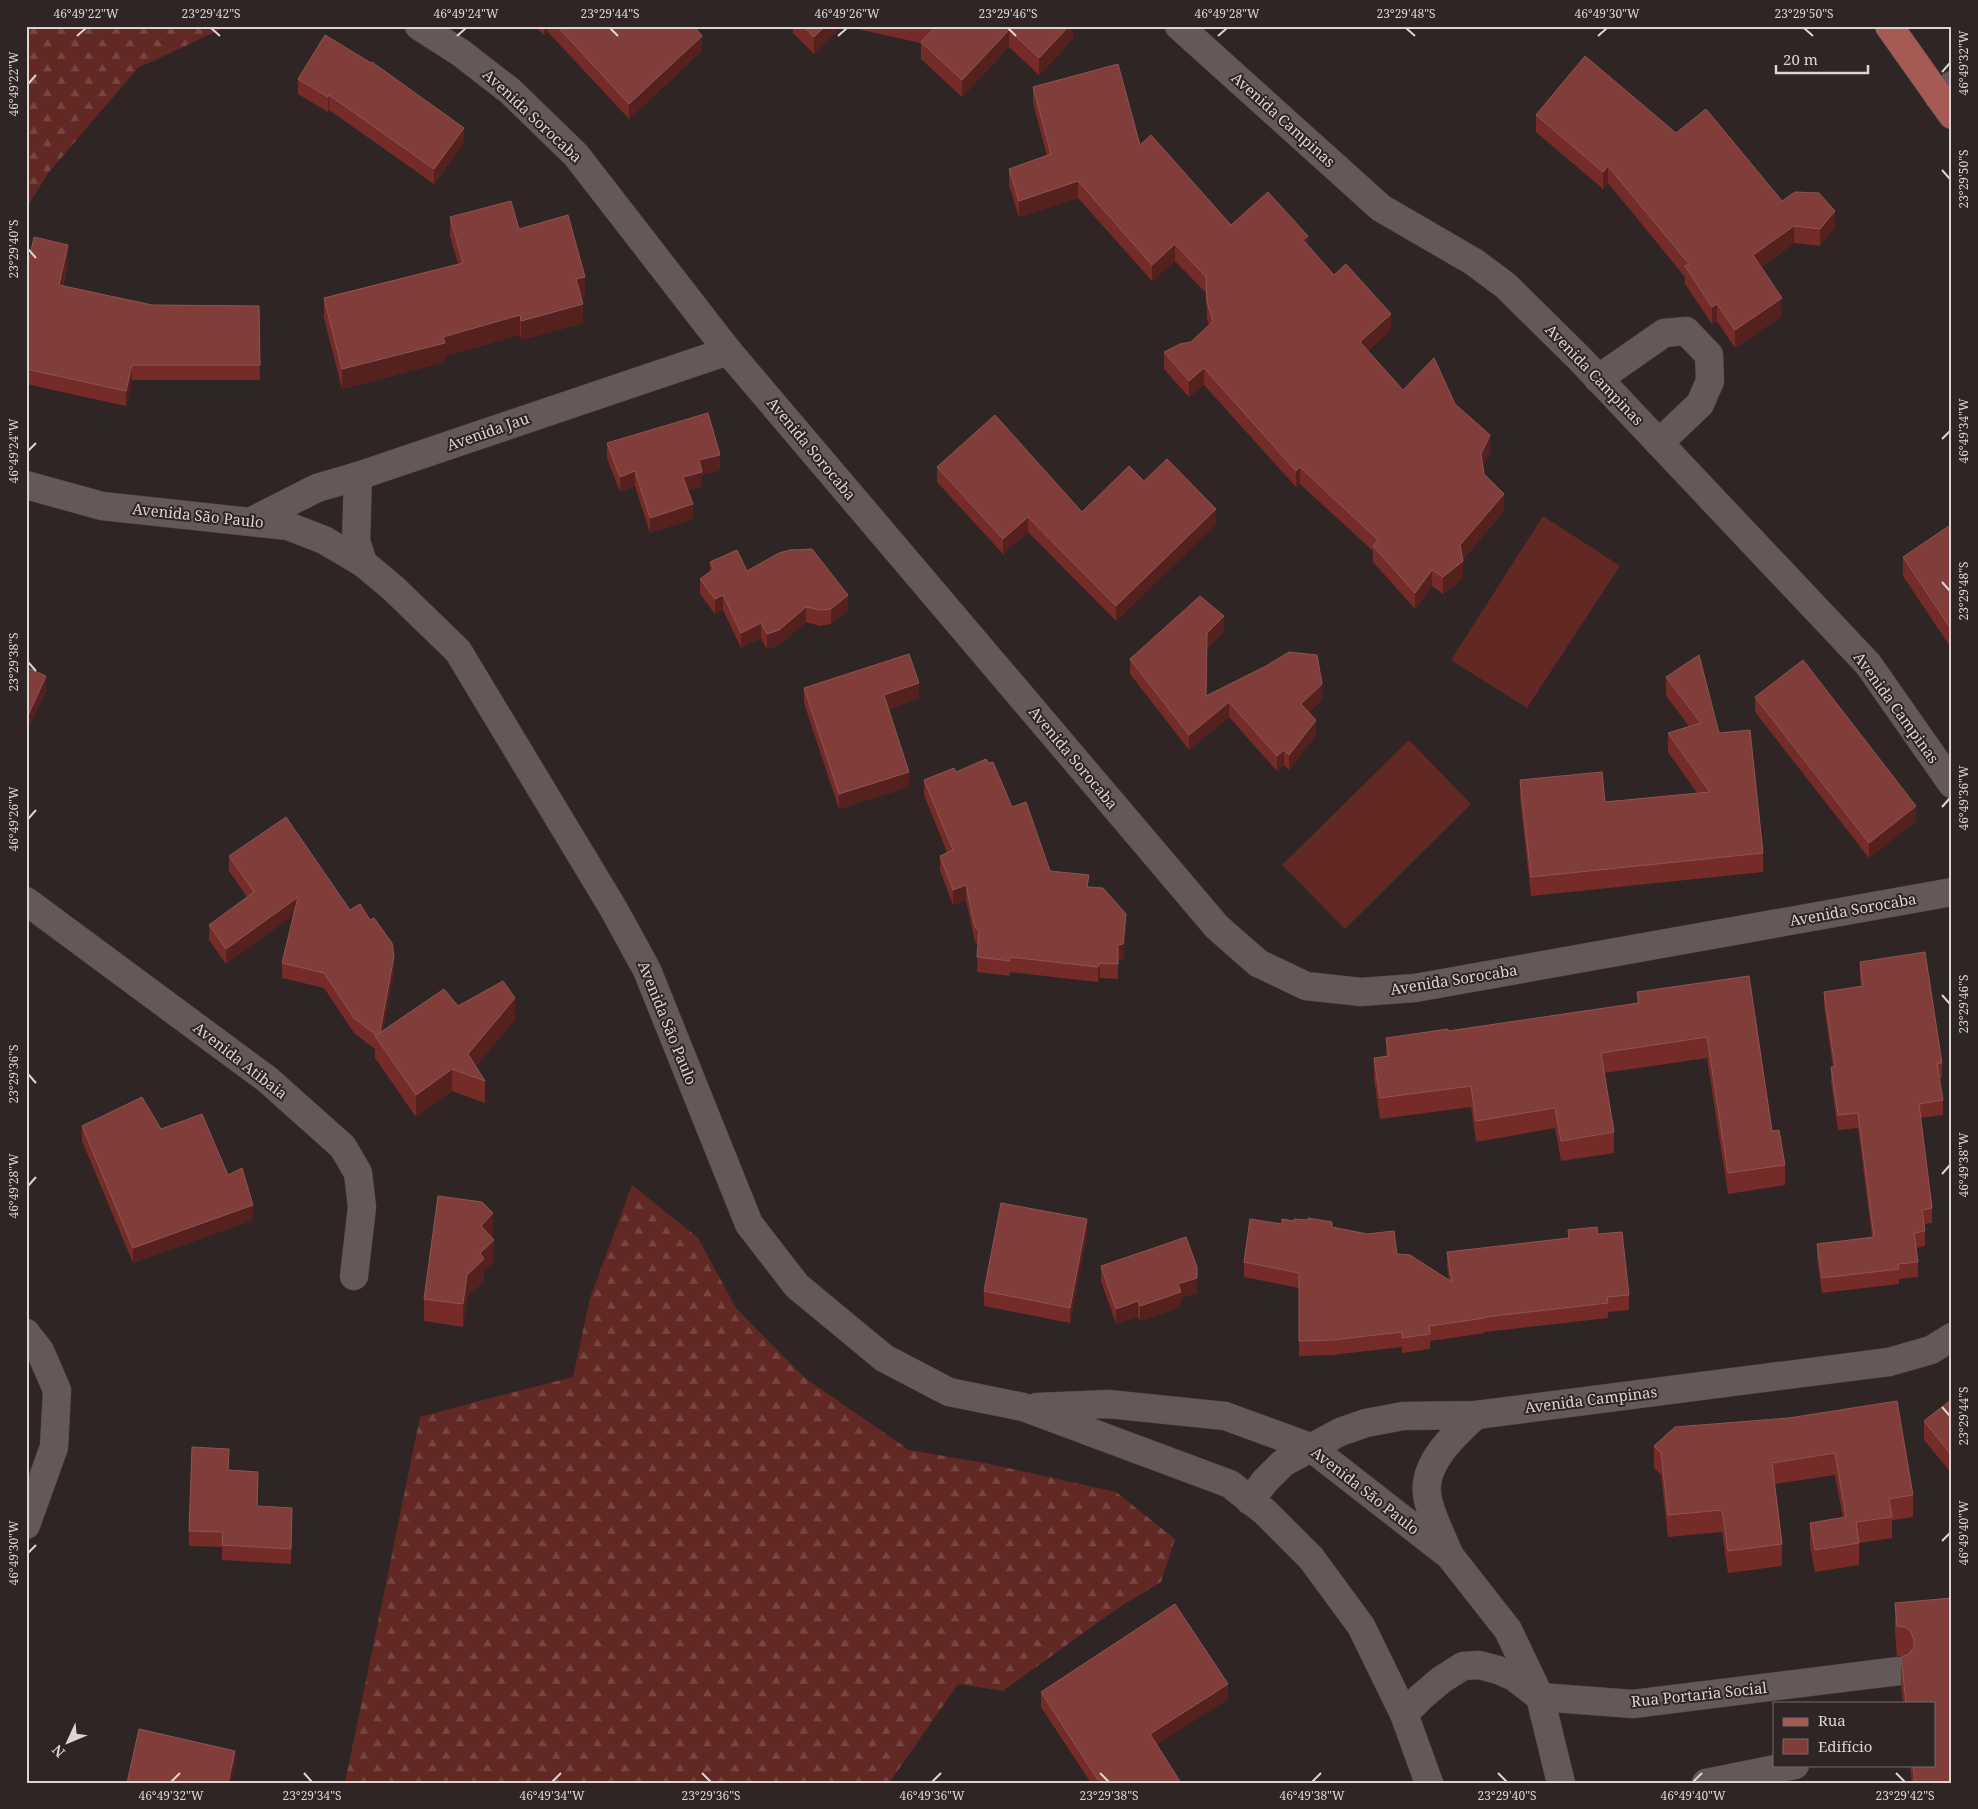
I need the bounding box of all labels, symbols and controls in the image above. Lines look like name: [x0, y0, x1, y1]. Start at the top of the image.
text: 46°49'22"W: [53, 5, 119, 22]
text: 23°29'42"S: [181, 5, 241, 22]
text: 46°49'24"W: [433, 5, 499, 22]
text: 23°29'44"S: [580, 5, 640, 22]
text: 46°49'26"W: [814, 5, 880, 22]
text: 23°29'46"S: [978, 5, 1038, 22]
text: 46°49'28"W: [1194, 5, 1260, 22]
text: 23°29'48"S: [1376, 5, 1436, 22]
text: 46°49'30"W: [1574, 5, 1640, 22]
text: 23°29'50"S: [1774, 5, 1834, 22]
text: 46°49'32"W: [1955, 30, 1972, 96]
scale bar: [1776, 42, 1868, 74]
text: 20 m: [1783, 49, 1818, 69]
text: 46°49'22"W: [5, 51, 22, 117]
street label: Avenida Sorocaba: [479, 64, 586, 166]
street label: Avenida Campinas: [1228, 67, 1340, 171]
text: 23°29'50"S: [1955, 149, 1972, 209]
text: 23°29'40"S: [5, 219, 22, 279]
street label: Avenida Campinas: [1541, 319, 1648, 429]
street label: Avenida Sorocaba: [763, 393, 861, 504]
text: 46°49'34"W: [1955, 398, 1972, 464]
street label: Avenida Jau: [444, 407, 532, 454]
text: 46°49'24"W: [5, 418, 22, 484]
street label: Avenida São Paulo: [131, 498, 265, 532]
text: 23°29'48"S: [1955, 561, 1972, 621]
text: 23°29'38"S: [5, 632, 22, 692]
street label: Avenida Campinas: [1850, 648, 1944, 767]
street label: Avenida Sorocaba: [1025, 702, 1123, 813]
text: 46°49'36"W: [1955, 765, 1972, 831]
text: 46°49'26"W: [5, 786, 22, 852]
street label: Avenida Sorocaba: [1788, 888, 1918, 930]
street label: Avenida São Paulo: [634, 958, 702, 1088]
street label: Avenida Sorocaba: [1389, 959, 1519, 999]
text: 23°29'46"S: [1955, 974, 1972, 1034]
street label: Avenida Atibaia: [190, 1017, 292, 1103]
text: 23°29'36"S: [5, 1044, 22, 1104]
text: 46°49'38"W: [1955, 1132, 1972, 1198]
text: 46°49'28"W: [5, 1153, 22, 1219]
street label: Avenida Campinas: [1524, 1381, 1658, 1417]
text: 23°29'44"S: [1955, 1386, 1972, 1446]
street label: Avenida São Paulo: [1307, 1442, 1424, 1539]
text: 46°49'40"W: [1955, 1500, 1972, 1566]
text: 46°49'30"W: [5, 1520, 22, 1586]
street label: Rua Portaria Social: [1630, 1677, 1768, 1711]
legend: [1773, 1702, 1936, 1766]
text: Rua: [1818, 1710, 1846, 1730]
north arrow: [42, 1716, 92, 1766]
text: Edifício: [1818, 1736, 1873, 1756]
text: N: [48, 1741, 69, 1762]
text: 46°49'32"W: [138, 1787, 204, 1804]
text: 23°29'34"S: [282, 1787, 342, 1804]
text: 46°49'34"W: [519, 1787, 585, 1804]
text: 23°29'36"S: [681, 1787, 741, 1804]
text: 46°49'36"W: [899, 1787, 965, 1804]
text: 23°29'38"S: [1079, 1787, 1139, 1804]
text: 46°49'38"W: [1279, 1787, 1345, 1804]
text: 23°29'40"S: [1477, 1787, 1537, 1804]
text: 46°49'40"W: [1660, 1787, 1726, 1804]
text: 23°29'42"S: [1875, 1787, 1935, 1804]

